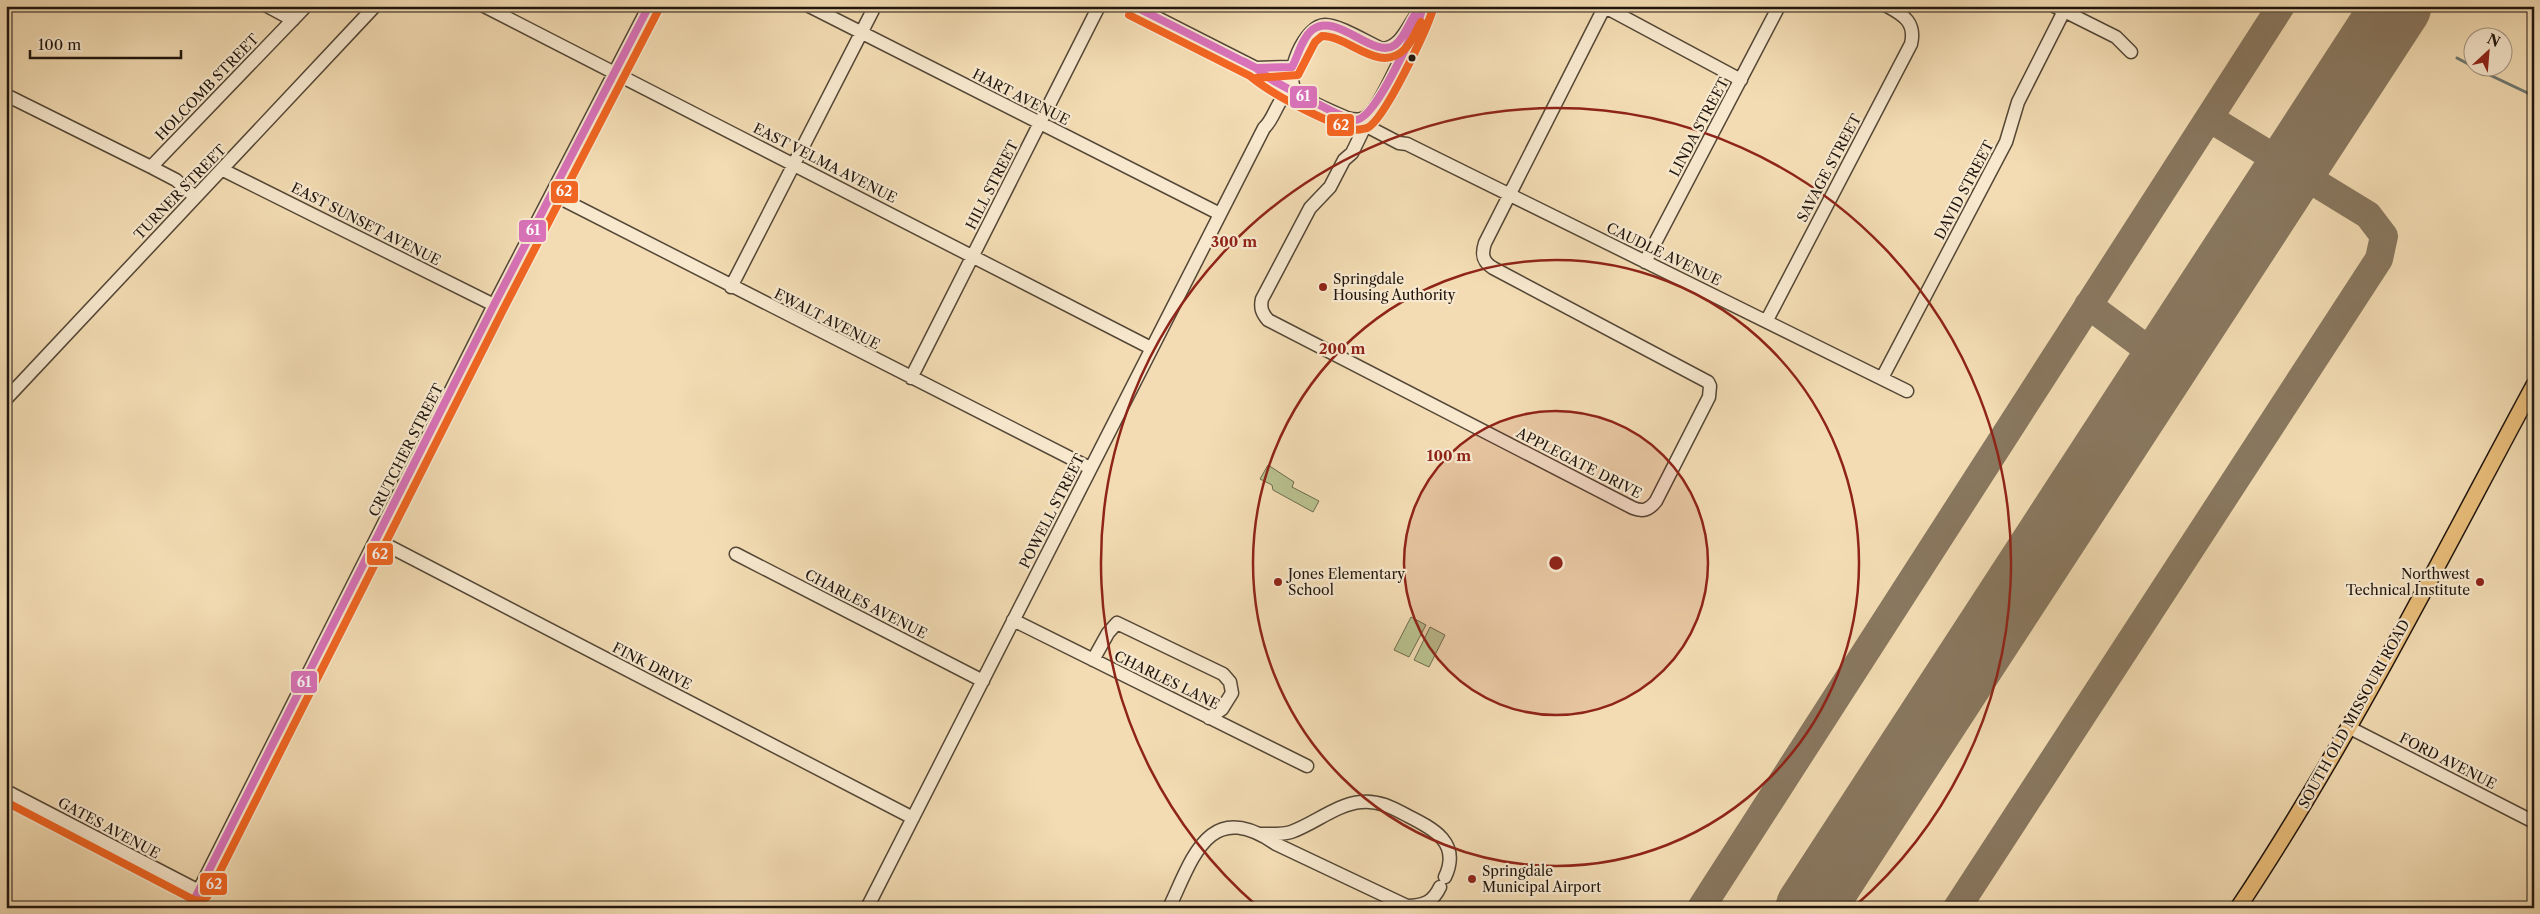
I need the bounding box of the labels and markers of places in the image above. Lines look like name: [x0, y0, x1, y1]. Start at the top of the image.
unlabelled marker: [1407, 53, 1417, 63]
place label: Springdale Housing Authority: [1333, 270, 1456, 304]
marker: Springdale Housing Authority: [1317, 281, 1329, 293]
centre of rings: [1547, 554, 1565, 572]
place label: Jones Elementary School: [1286, 565, 1405, 599]
place label: Northwest Technical Institute: [2346, 565, 2470, 599]
marker: Jones Elementary School: [1272, 576, 1284, 588]
marker: Northwest Technical Institute: [2474, 576, 2486, 588]
place label: Springdale Municipal Airport: [1482, 862, 1601, 896]
marker: Springdale Municipal Airport: [1466, 873, 1478, 885]

